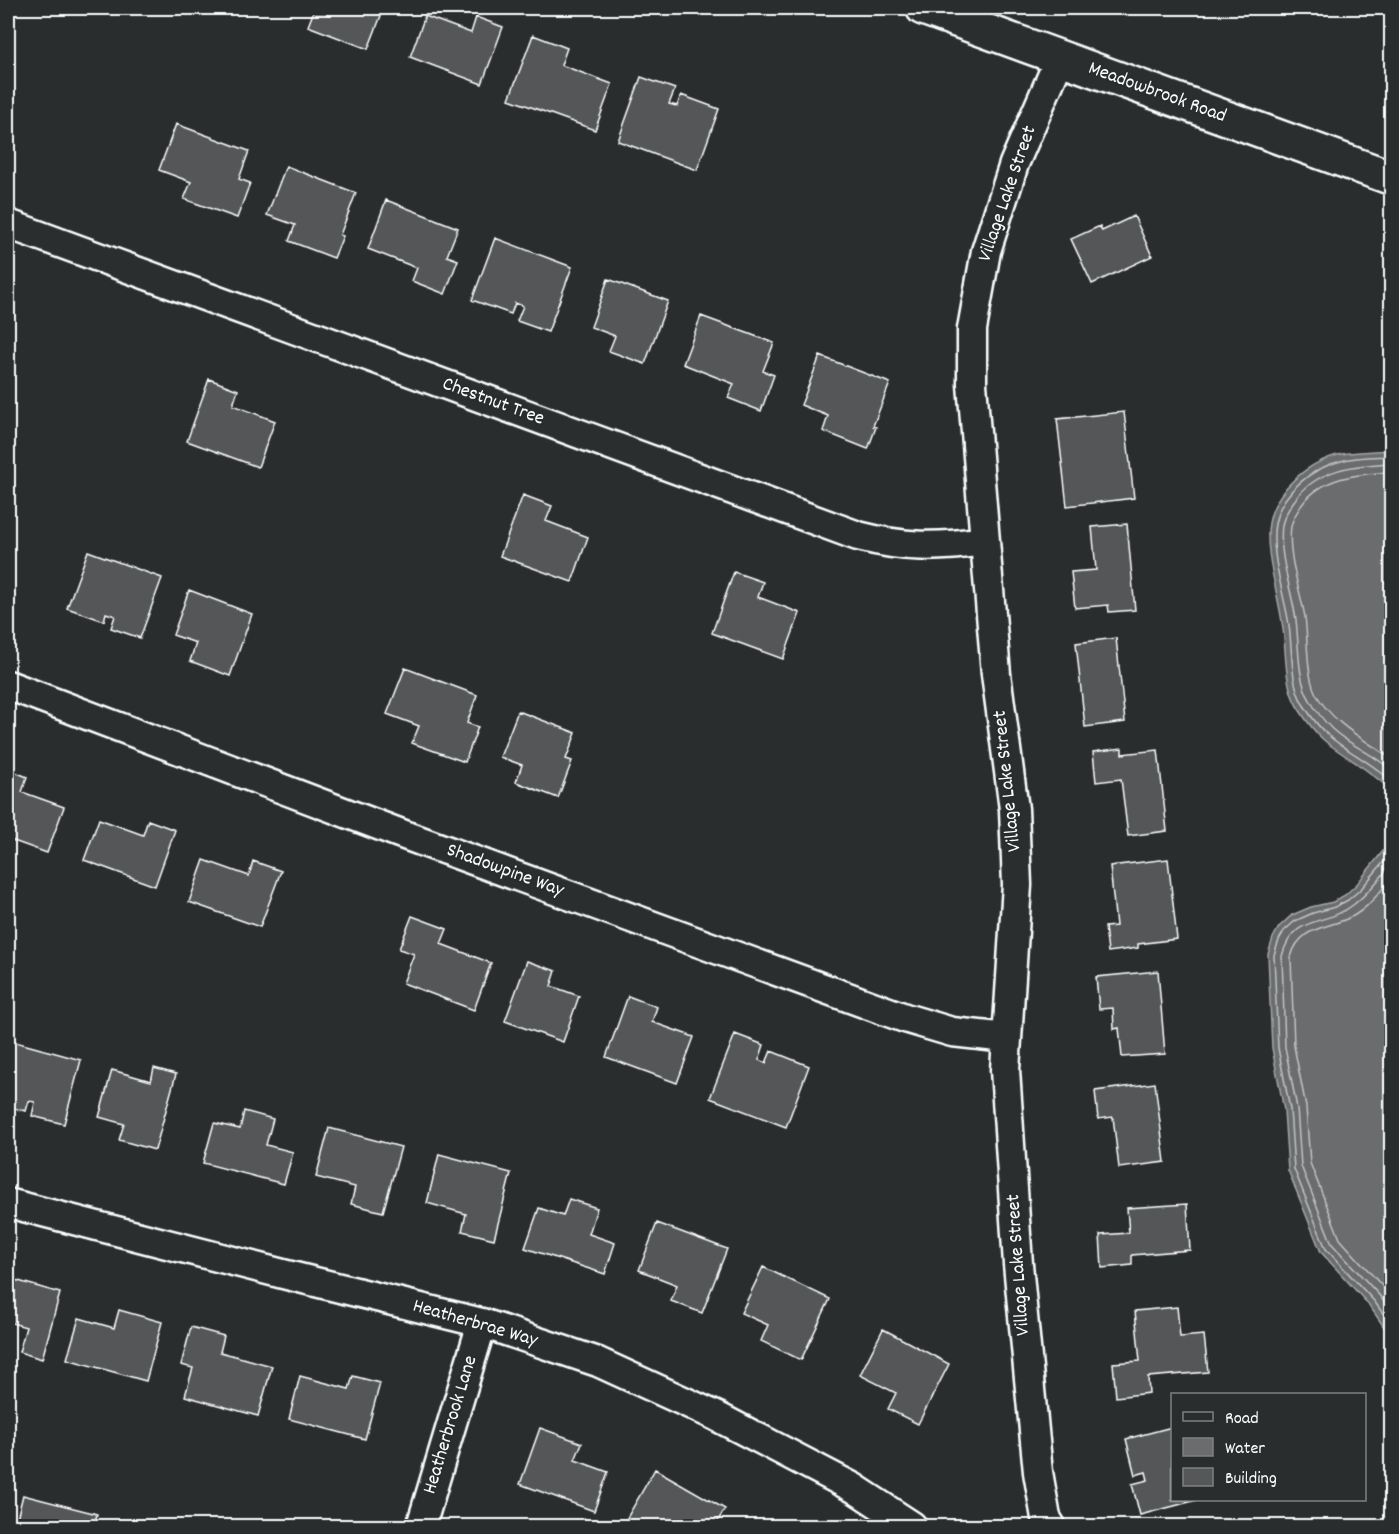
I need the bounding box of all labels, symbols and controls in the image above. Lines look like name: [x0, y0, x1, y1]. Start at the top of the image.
street label: Meadowbrook Road: [1084, 55, 1230, 131]
street label: Village Lake Street: [972, 122, 1044, 266]
street label: Chestnut Tree: [438, 371, 548, 433]
street label: Village Lake Street: [987, 709, 1029, 853]
street label: Shadowpine Way: [442, 837, 568, 905]
street label: Village Lake Street: [1000, 1193, 1038, 1337]
street label: Heatherbrae Way: [409, 1293, 542, 1355]
street label: Heatherbrook Lane: [417, 1352, 485, 1498]
legend: [1171, 1393, 1366, 1501]
text: Road: [1225, 1407, 1259, 1432]
text: Water: [1225, 1437, 1265, 1462]
text: Building: [1225, 1467, 1277, 1492]

